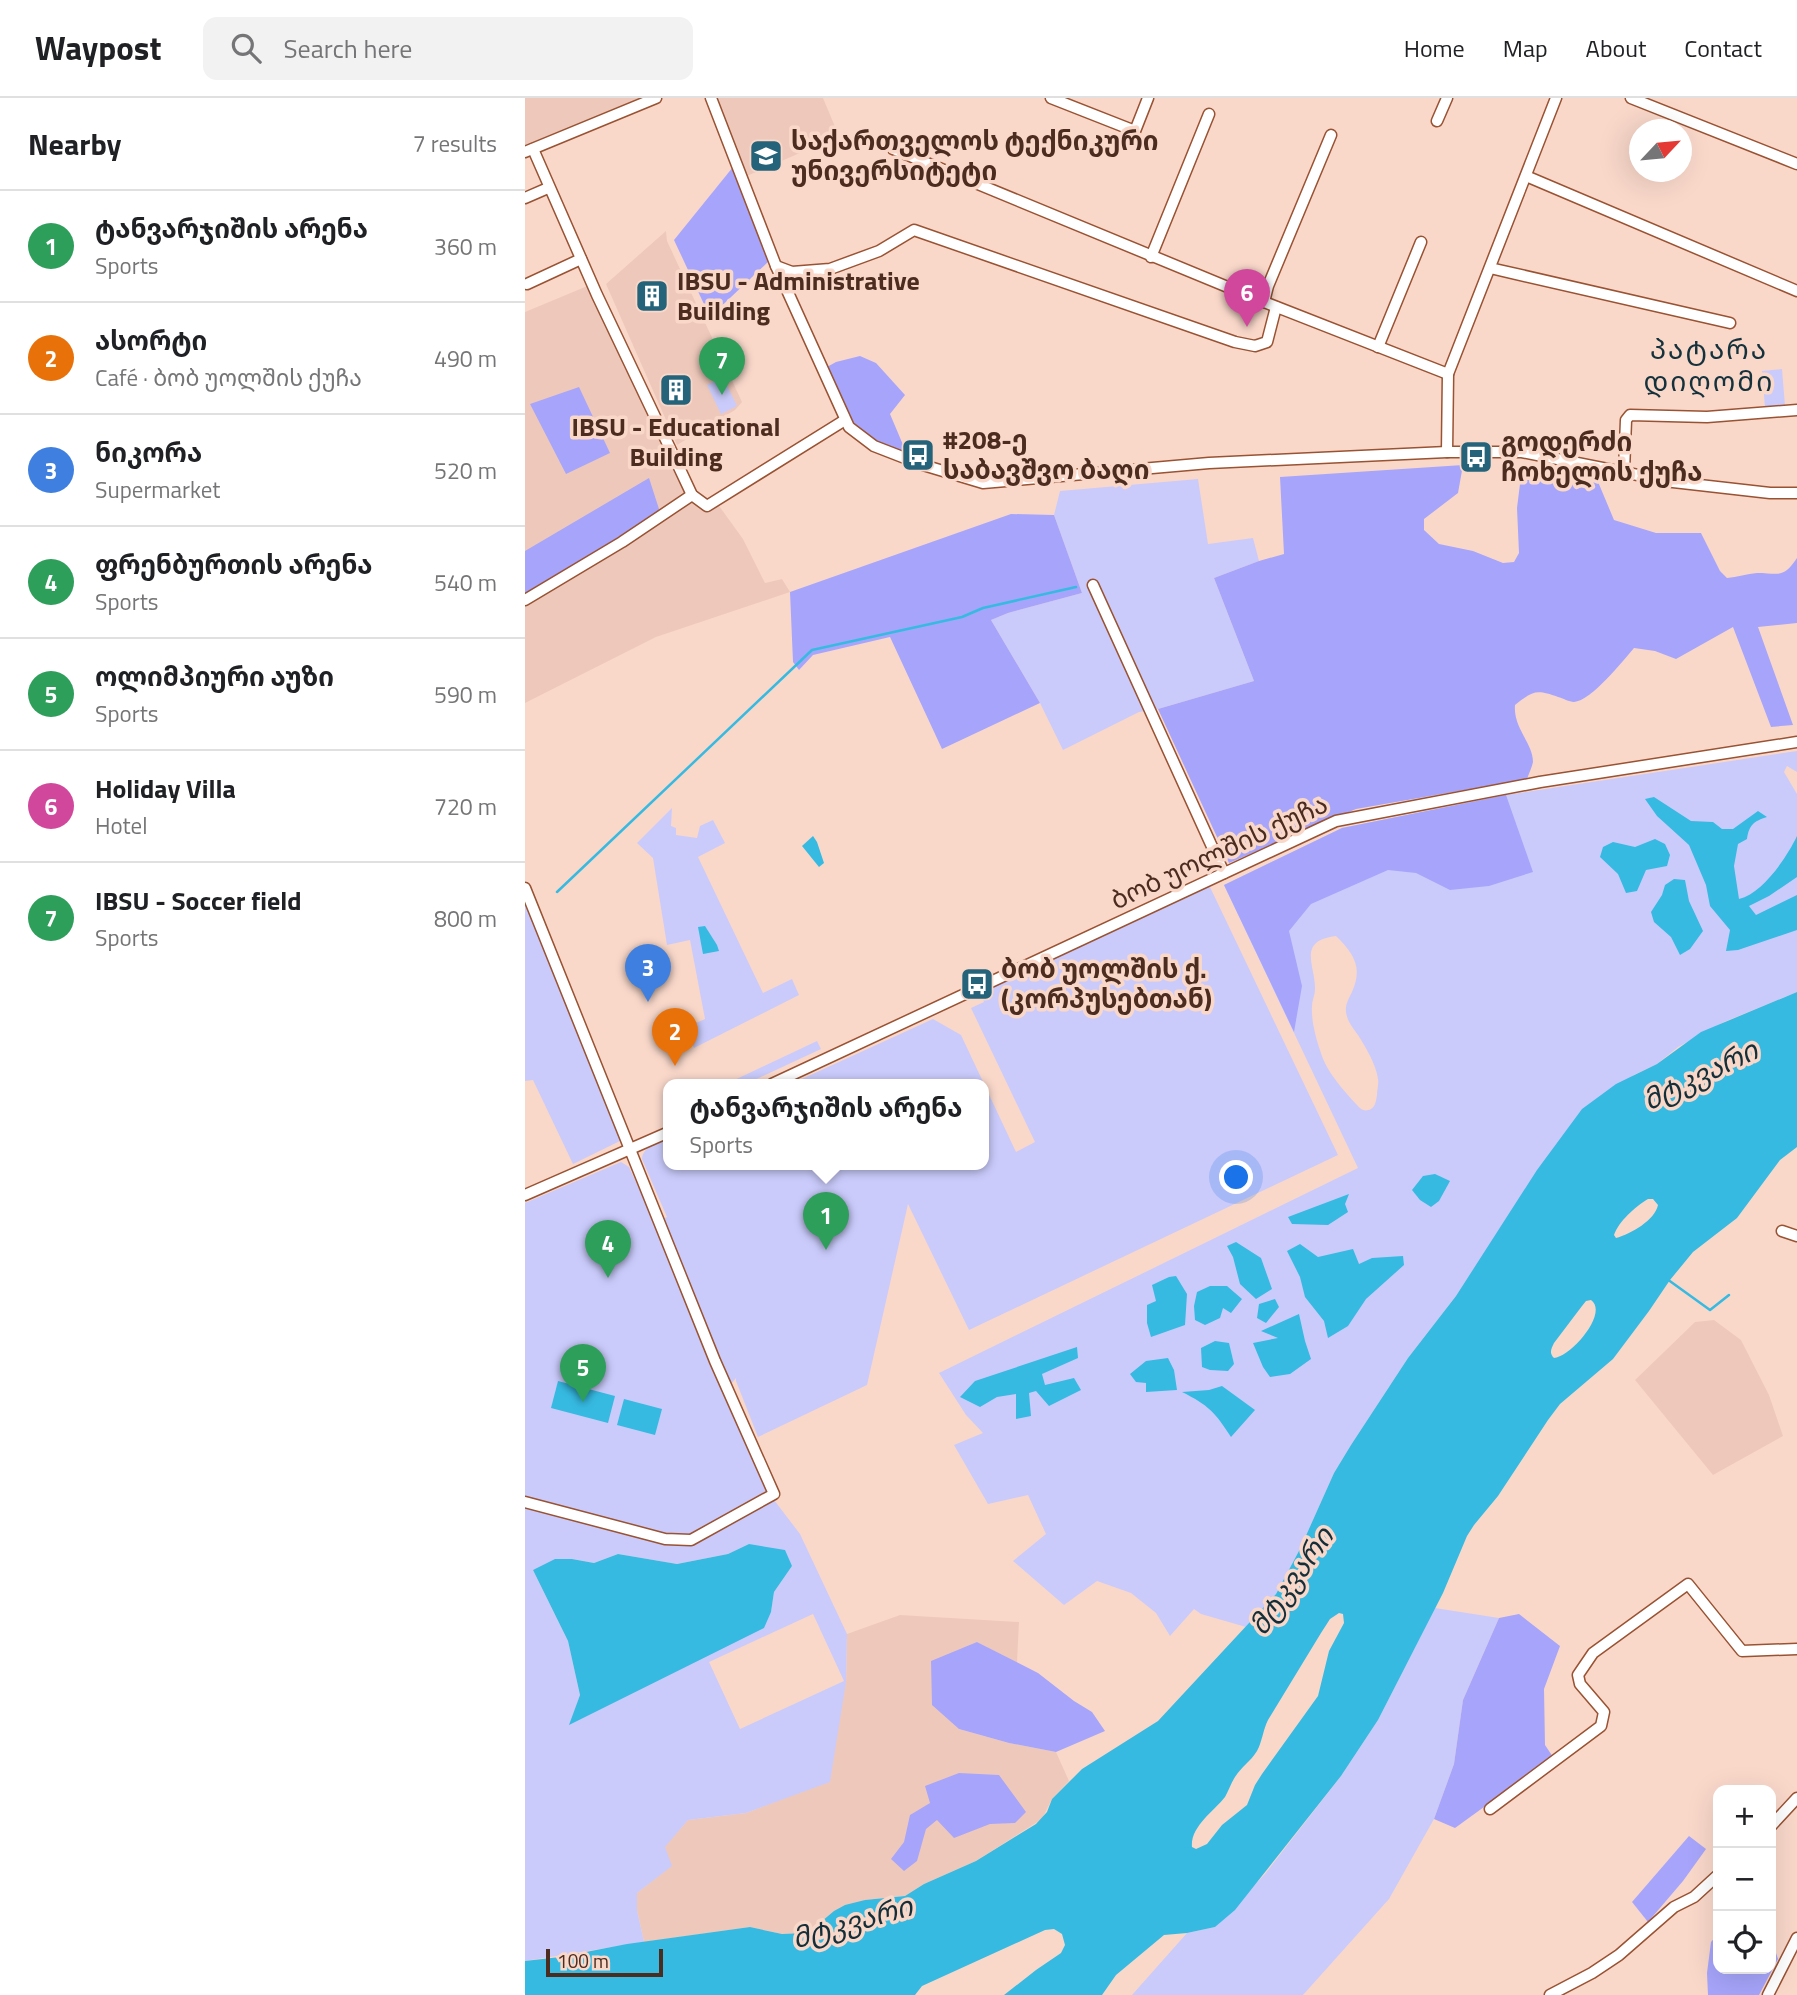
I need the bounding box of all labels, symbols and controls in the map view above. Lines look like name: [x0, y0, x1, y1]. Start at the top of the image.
search box: [203, 17, 693, 80]
text: Waypost: [35, 23, 161, 73]
icon: search: [227, 29, 265, 67]
text: Search here: [283, 29, 412, 68]
text: Home: [1404, 30, 1465, 66]
text: Map: [1503, 30, 1548, 66]
text: About: [1586, 30, 1646, 66]
text: Contact: [1684, 30, 1762, 66]
north arrow: [1629, 119, 1692, 182]
text: Nearby: [28, 121, 121, 167]
place label: საქართველოს ტექნიკური უნივერსიტეტი: [791, 121, 1159, 190]
text: 7 results: [413, 126, 497, 161]
school or university icon: საქართველოს ტექნიკური უნივერსიტეტი: [747, 137, 785, 175]
text: ტანვარჯიშის არენა: [95, 209, 368, 248]
text: 1: [45, 229, 57, 264]
text: 360 m: [434, 229, 497, 264]
text: Sports: [95, 248, 158, 283]
place label: IBSU - Administrative Building: [677, 261, 920, 330]
pin: 6: [1224, 269, 1270, 327]
building icon: IBSU - Administrative Building: [633, 277, 671, 315]
text: ასორტი: [95, 321, 207, 360]
district label: პატარა დიღომი: [1644, 327, 1774, 402]
pin: 7: [699, 337, 745, 395]
text: 2: [45, 341, 57, 376]
text: 490 m: [434, 341, 497, 376]
text: Café · ბობ უოლშის ქუჩა: [95, 360, 362, 395]
building icon: IBSU - Educational Building: [657, 371, 695, 409]
place label: IBSU - Educational Building: [572, 407, 780, 476]
place label: #208-ე საბავშვო ბაღი: [943, 420, 1149, 489]
place label: გოდერძი ჩოხელის ქუჩა: [1501, 422, 1702, 491]
text: ნიკორა: [95, 433, 202, 472]
bus stop icon: #208-ე საბავშვო ბაღი: [899, 436, 937, 474]
bus stop icon: გოდერძი ჩოხელის ქუჩა: [1457, 438, 1495, 476]
text: 3: [45, 453, 57, 488]
text: 520 m: [434, 453, 497, 488]
text: Supermarket: [95, 472, 220, 507]
text: ფრენბურთის არენა: [95, 545, 373, 584]
text: 4: [45, 565, 57, 600]
text: 540 m: [434, 565, 497, 600]
text: Sports: [95, 584, 158, 619]
text: ოლიმპიური აუზი: [95, 657, 334, 696]
text: 5: [45, 677, 57, 712]
text: 590 m: [434, 677, 497, 712]
text: Sports: [95, 696, 158, 731]
text: Holiday Villa: [95, 769, 236, 808]
street label: ბობ უოლშის ქუჩა: [1104, 784, 1334, 919]
text: 6: [45, 789, 57, 824]
text: 720 m: [434, 789, 497, 824]
text: Hotel: [95, 808, 147, 843]
text: IBSU - Soccer field: [95, 881, 302, 920]
text: 7: [45, 901, 57, 936]
text: 800 m: [434, 901, 497, 936]
text: Sports: [95, 920, 158, 955]
pin: 3: [625, 944, 671, 1002]
place label: ბობ უოლშის ქ. (კორპუსებთან): [1001, 949, 1212, 1018]
bus stop icon: ბობ უოლშის ქ. (კორპუსებთან): [958, 965, 996, 1003]
pin: 2: [652, 1008, 698, 1066]
water label: მტკვარი: [1635, 1027, 1766, 1121]
popup: [663, 1079, 989, 1170]
text: ტანვარჯიშის არენა: [690, 1088, 962, 1127]
text: Sports: [690, 1127, 753, 1162]
your location: [1219, 1160, 1253, 1194]
pin: 1: [803, 1192, 849, 1250]
pin: 4: [585, 1220, 631, 1278]
pin: 5: [560, 1344, 606, 1402]
water label: მტკვარი: [1238, 1516, 1345, 1644]
map controls: [1713, 1785, 1776, 1974]
button: +: [1713, 1785, 1776, 1848]
button: −: [1713, 1848, 1776, 1911]
water label: მტკვარი: [787, 1883, 919, 1959]
button: locate: [1713, 1911, 1776, 1974]
scale bar: [546, 1946, 663, 1978]
text: 100 m: [557, 1946, 609, 1975]

